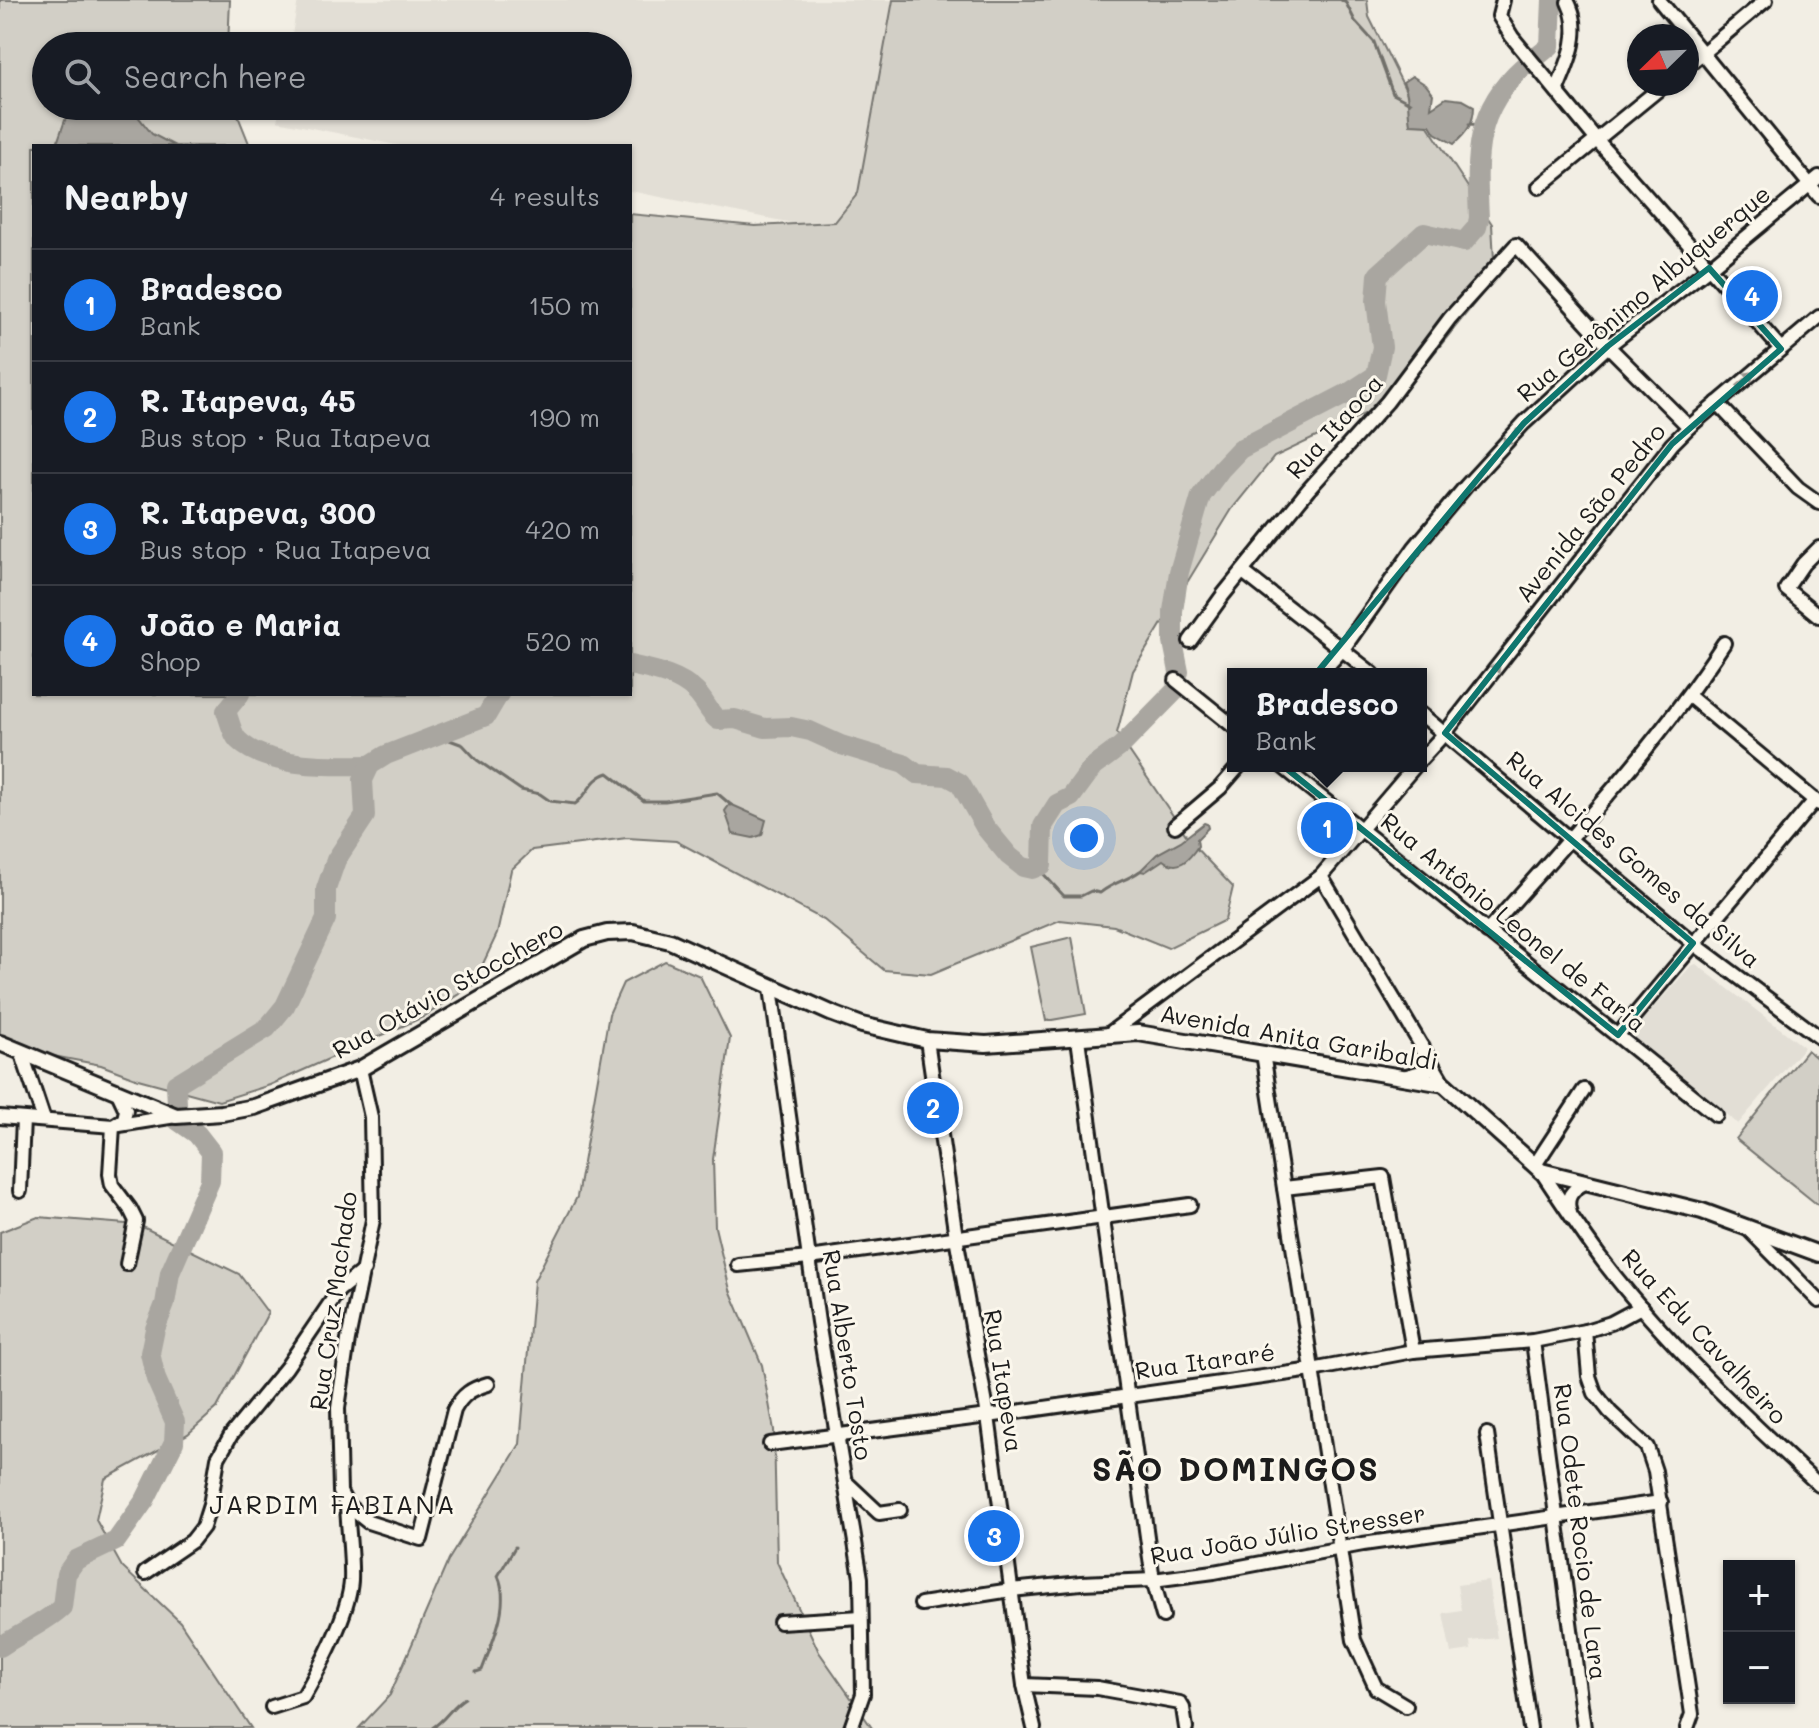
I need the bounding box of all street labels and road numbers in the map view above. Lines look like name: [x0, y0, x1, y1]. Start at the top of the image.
street label: Rua Gerônimo Albuquerque: [1510, 178, 1776, 408]
street label: Rua Itaoca: [1279, 367, 1389, 485]
street label: Avenida São Pedro: [1508, 416, 1672, 608]
street label: Rua Alcides Gomes da Silva: [1501, 743, 1767, 974]
street label: Rua Antônio Leonel de Faria: [1375, 805, 1653, 1038]
street label: Rua Otávio Stocchero: [327, 912, 568, 1065]
street label: Avenida Anita Garibaldi: [1158, 997, 1441, 1076]
street label: Rua Cruz Machado: [302, 1189, 363, 1412]
street label: Rua Edu Cavalheiro: [1616, 1242, 1794, 1430]
street label: Rua Alberto Tosto: [817, 1247, 880, 1462]
street label: Rua Itapeva: [978, 1307, 1031, 1455]
street label: Rua Itararé: [1133, 1335, 1277, 1386]
street label: Rua Odete Rocio de Lara: [1548, 1382, 1615, 1682]
street label: Rua João Júlio Stresser: [1148, 1496, 1428, 1571]

